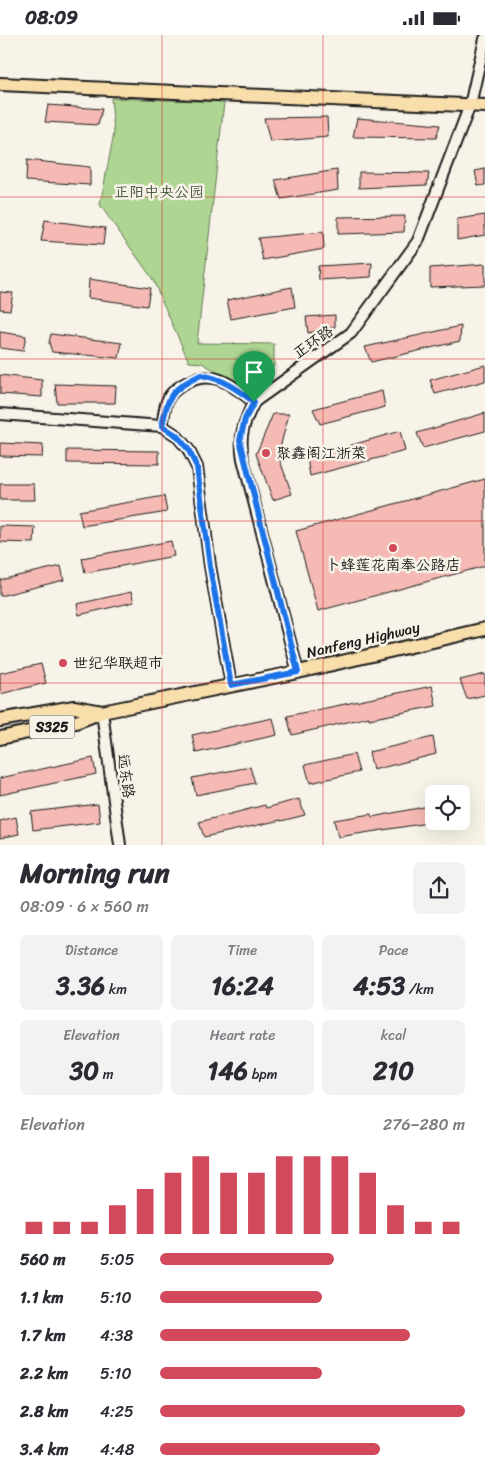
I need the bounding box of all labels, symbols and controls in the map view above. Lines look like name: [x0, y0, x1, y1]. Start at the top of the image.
text: 08:09: [25, 1, 78, 34]
park label: 正阳中央公园: [114, 179, 204, 205]
street label: 正环路: [287, 318, 339, 366]
pin: [233, 351, 275, 402]
icon: arrive: [240, 358, 268, 386]
place label: 聚鑫阁江浙菜: [276, 440, 366, 466]
marker: 聚鑫阁江浙菜: [260, 447, 272, 459]
marker: 卜蜂莲花南奉公路店: [387, 542, 399, 554]
place label: 卜蜂莲花南奉公路店: [325, 552, 461, 578]
street label: Nanfeng Highway: [304, 614, 423, 666]
place label: 世纪华联超市: [73, 650, 163, 676]
marker: 世纪华联超市: [57, 657, 69, 669]
road number: S325: [30, 715, 74, 739]
street label: 远东路: [110, 752, 142, 800]
map controls: [425, 785, 470, 830]
button: locate: [425, 785, 470, 830]
text: Morning run: [20, 848, 170, 897]
button: share: [413, 862, 465, 914]
text: 08:09 · 6 × 560 m: [20, 892, 149, 921]
text: Distance: [65, 938, 118, 963]
text: Time: [228, 938, 257, 963]
text: Pace: [379, 938, 408, 963]
text: 3.36: [56, 963, 105, 1008]
text: 16:24: [211, 963, 274, 1008]
text: 4:53: [353, 963, 405, 1008]
text: km: [105, 977, 127, 1002]
text: /km: [405, 977, 434, 1002]
text: Elevation: [63, 1023, 120, 1048]
text: Heart rate: [210, 1023, 275, 1048]
text: kcal: [381, 1023, 406, 1048]
text: 30: [70, 1048, 99, 1093]
text: 146: [207, 1048, 248, 1093]
text: 210: [373, 1048, 414, 1093]
text: m: [99, 1062, 113, 1087]
text: bpm: [248, 1062, 278, 1087]
text: Elevation: [20, 1110, 85, 1139]
text: 276–280 m: [383, 1110, 465, 1139]
text: 560 m: [20, 1245, 65, 1274]
text: 5:05: [100, 1245, 135, 1274]
text: 1.1 km: [20, 1283, 64, 1312]
text: 5:10: [100, 1283, 132, 1312]
text: 1.7 km: [20, 1321, 66, 1350]
text: 4:38: [100, 1321, 133, 1350]
text: 2.2 km: [20, 1359, 68, 1388]
text: 5:10: [100, 1359, 132, 1388]
text: 2.8 km: [20, 1397, 69, 1426]
text: 4:25: [100, 1397, 134, 1426]
text: 3.4 km: [20, 1435, 69, 1464]
text: 4:48: [100, 1435, 134, 1464]

